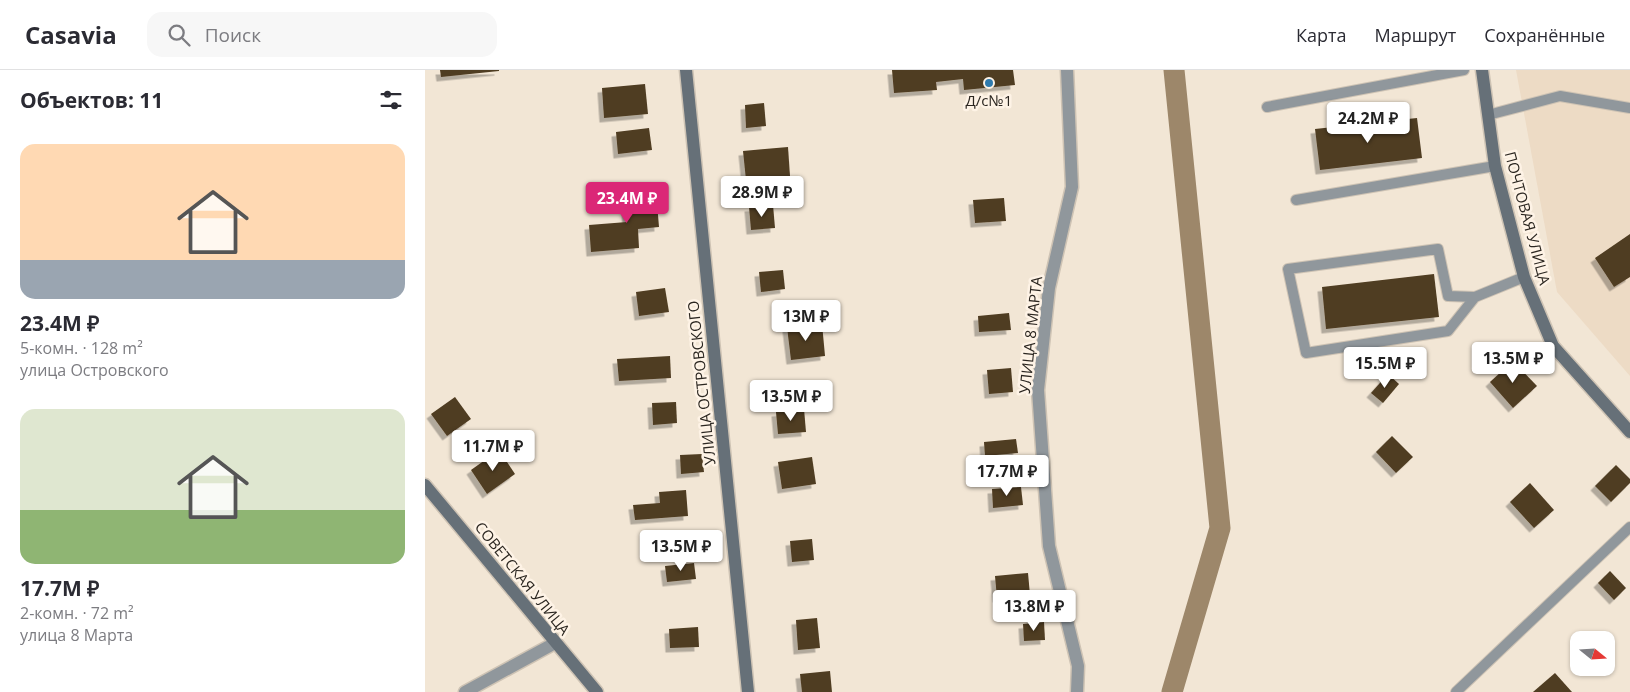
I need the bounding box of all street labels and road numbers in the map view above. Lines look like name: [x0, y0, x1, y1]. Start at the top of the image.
street label: ПОЧТОВАЯ УЛИЦА: [1501, 149, 1556, 287]
street label: УЛИЦА 8 МАРТА: [1014, 275, 1046, 395]
street label: УЛИЦА ОСТРОВСКОГО: [682, 300, 720, 466]
street label: СОВЕТСКАЯ УЛИЦА: [471, 517, 575, 639]

